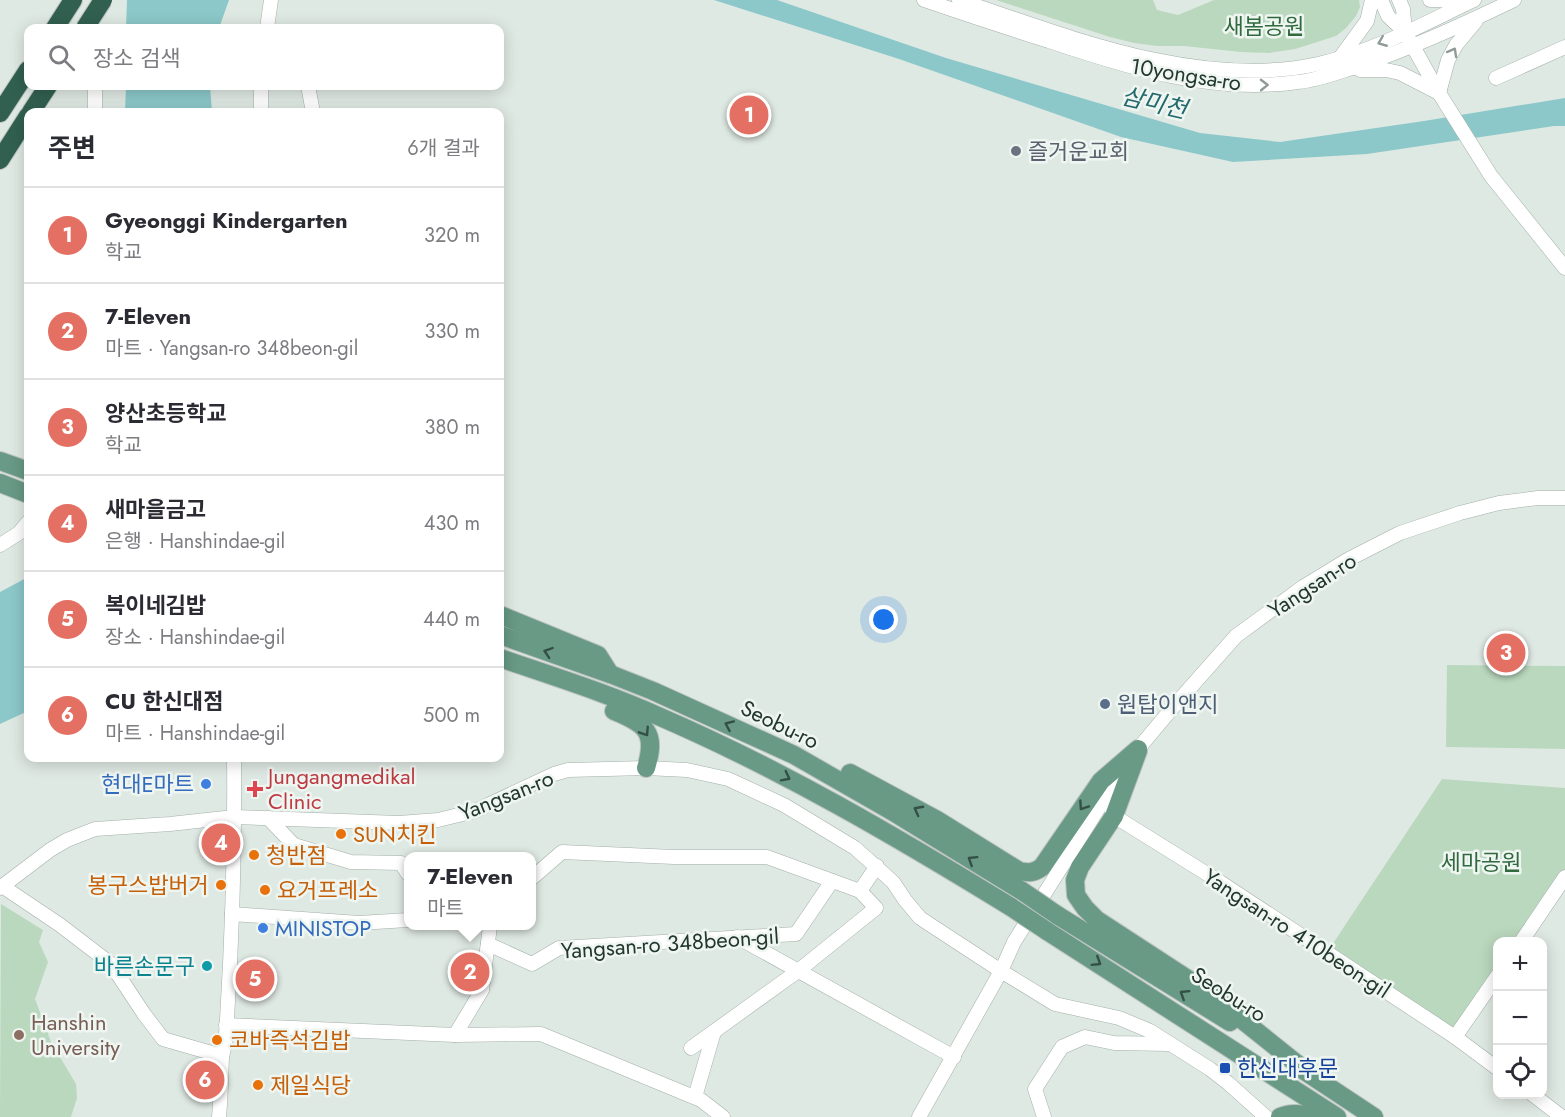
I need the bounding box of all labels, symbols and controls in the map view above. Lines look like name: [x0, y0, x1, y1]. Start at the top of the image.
park label: 새봄공원: [1224, 10, 1304, 42]
search box: [24, 24, 504, 90]
one-way arrow: [1378, 35, 1389, 47]
icon: search: [45, 41, 78, 74]
text: 장소 검색: [93, 42, 181, 74]
one-way arrow: [1446, 47, 1457, 58]
street label: 10yongsa-ro: [1128, 49, 1244, 99]
water label: 삼미천: [1118, 78, 1193, 128]
one-way arrow: [1259, 79, 1268, 91]
pin: 1: [730, 92, 768, 138]
text: 주변: [48, 129, 96, 167]
text: 6개 결과: [407, 134, 480, 163]
place label: 즐거운교회: [1028, 135, 1129, 167]
marker: 즐거운교회: [1009, 144, 1023, 158]
text: Gyeonggi Kindergarten: [105, 204, 348, 236]
text: 1: [62, 221, 73, 250]
text: 320 m: [424, 221, 480, 250]
text: 학교: [105, 238, 142, 267]
text: 7-Eleven: [105, 300, 191, 332]
text: 2: [61, 317, 74, 346]
text: 330 m: [425, 317, 480, 346]
text: 마트 · Yangsan-ro 348beon-gil: [105, 334, 358, 363]
text: 양산초등학교: [105, 397, 226, 429]
text: 3: [61, 413, 74, 442]
text: 380 m: [425, 413, 480, 442]
text: 학교: [105, 431, 142, 460]
text: 새마을금고: [105, 493, 206, 525]
text: 4: [61, 509, 74, 538]
text: 430 m: [424, 509, 480, 538]
text: 은행 · Hanshindae-gil: [105, 527, 285, 556]
street label: Yangsan-ro: [1261, 544, 1363, 626]
text: 복이네김밥: [105, 589, 206, 621]
text: 5: [61, 605, 74, 634]
text: 440 m: [423, 605, 480, 634]
your location: [869, 605, 898, 634]
text: 장소 · Hanshindae-gil: [105, 623, 285, 652]
pin: 3: [1486, 630, 1526, 676]
one-way arrow: [543, 646, 554, 659]
text: CU 한신대점: [105, 685, 223, 717]
place label: 원탑이앤지: [1117, 688, 1218, 720]
street label: Seobu-ro: [736, 691, 824, 757]
marker: 원탑이앤지: [1098, 697, 1112, 711]
text: 6: [61, 701, 74, 730]
text: 500 m: [423, 701, 480, 730]
text: 마트 · Hanshindae-gil: [105, 719, 285, 748]
one-way arrow: [724, 720, 735, 732]
one-way arrow: [637, 726, 649, 736]
place label: Jungangmedikal Clinic: [265, 760, 416, 817]
street label: Yangsan-ro: [454, 761, 558, 829]
place label: 현대E마트: [101, 768, 194, 800]
one-way arrow: [780, 770, 790, 781]
marker: 현대E마트: [199, 777, 213, 791]
marker: Jungangmedikal Clinic: [246, 780, 264, 798]
one-way arrow: [1079, 799, 1090, 810]
one-way arrow: [914, 806, 924, 817]
place label: SUN치킨: [353, 818, 436, 850]
pin: 4: [202, 820, 240, 866]
marker: SUN치킨: [334, 827, 348, 841]
place label: 청반점: [266, 839, 327, 871]
park label: 세마공원: [1441, 846, 1521, 878]
marker: 청반점: [247, 848, 261, 862]
popup: [404, 852, 536, 930]
one-way arrow: [968, 856, 978, 868]
text: 7-Eleven: [427, 860, 513, 892]
street label: Yangsan-ro 410beon-gil: [1197, 860, 1397, 1006]
place label: 봉구스밥버거: [88, 869, 209, 901]
place label: 요거프레소: [277, 874, 378, 906]
marker: 봉구스밥버거: [214, 878, 228, 892]
marker: 요거프레소: [258, 883, 272, 897]
text: 마트: [427, 894, 464, 923]
place label: MINISTOP: [275, 912, 371, 944]
street label: Yangsan-ro 348beon-gil: [560, 919, 780, 967]
marker: MINISTOP: [256, 921, 270, 935]
map controls: [1493, 937, 1547, 1099]
button: +: [1493, 937, 1547, 991]
place label: 바른손문구: [94, 950, 195, 982]
pin: 2: [450, 950, 490, 994]
one-way arrow: [1090, 955, 1101, 966]
pin: 5: [236, 956, 274, 1002]
street label: Seobu-ro: [1185, 958, 1273, 1030]
marker: 바른손문구: [200, 959, 214, 973]
one-way arrow: [1180, 989, 1190, 1001]
button: −: [1493, 991, 1547, 1045]
place label: Hanshin University: [31, 1006, 120, 1063]
place label: 코바즉석김밥: [229, 1024, 350, 1056]
marker: Hanshin University: [12, 1028, 26, 1042]
marker: 코바즉석김밥: [210, 1033, 224, 1047]
button: locate: [1493, 1045, 1547, 1099]
place label: 한신대후문: [1237, 1052, 1338, 1084]
pin: 6: [186, 1058, 224, 1102]
marker: 한신대후문: [1218, 1061, 1232, 1075]
place label: 제일식당: [270, 1069, 351, 1101]
marker: 제일식당: [251, 1078, 265, 1092]

